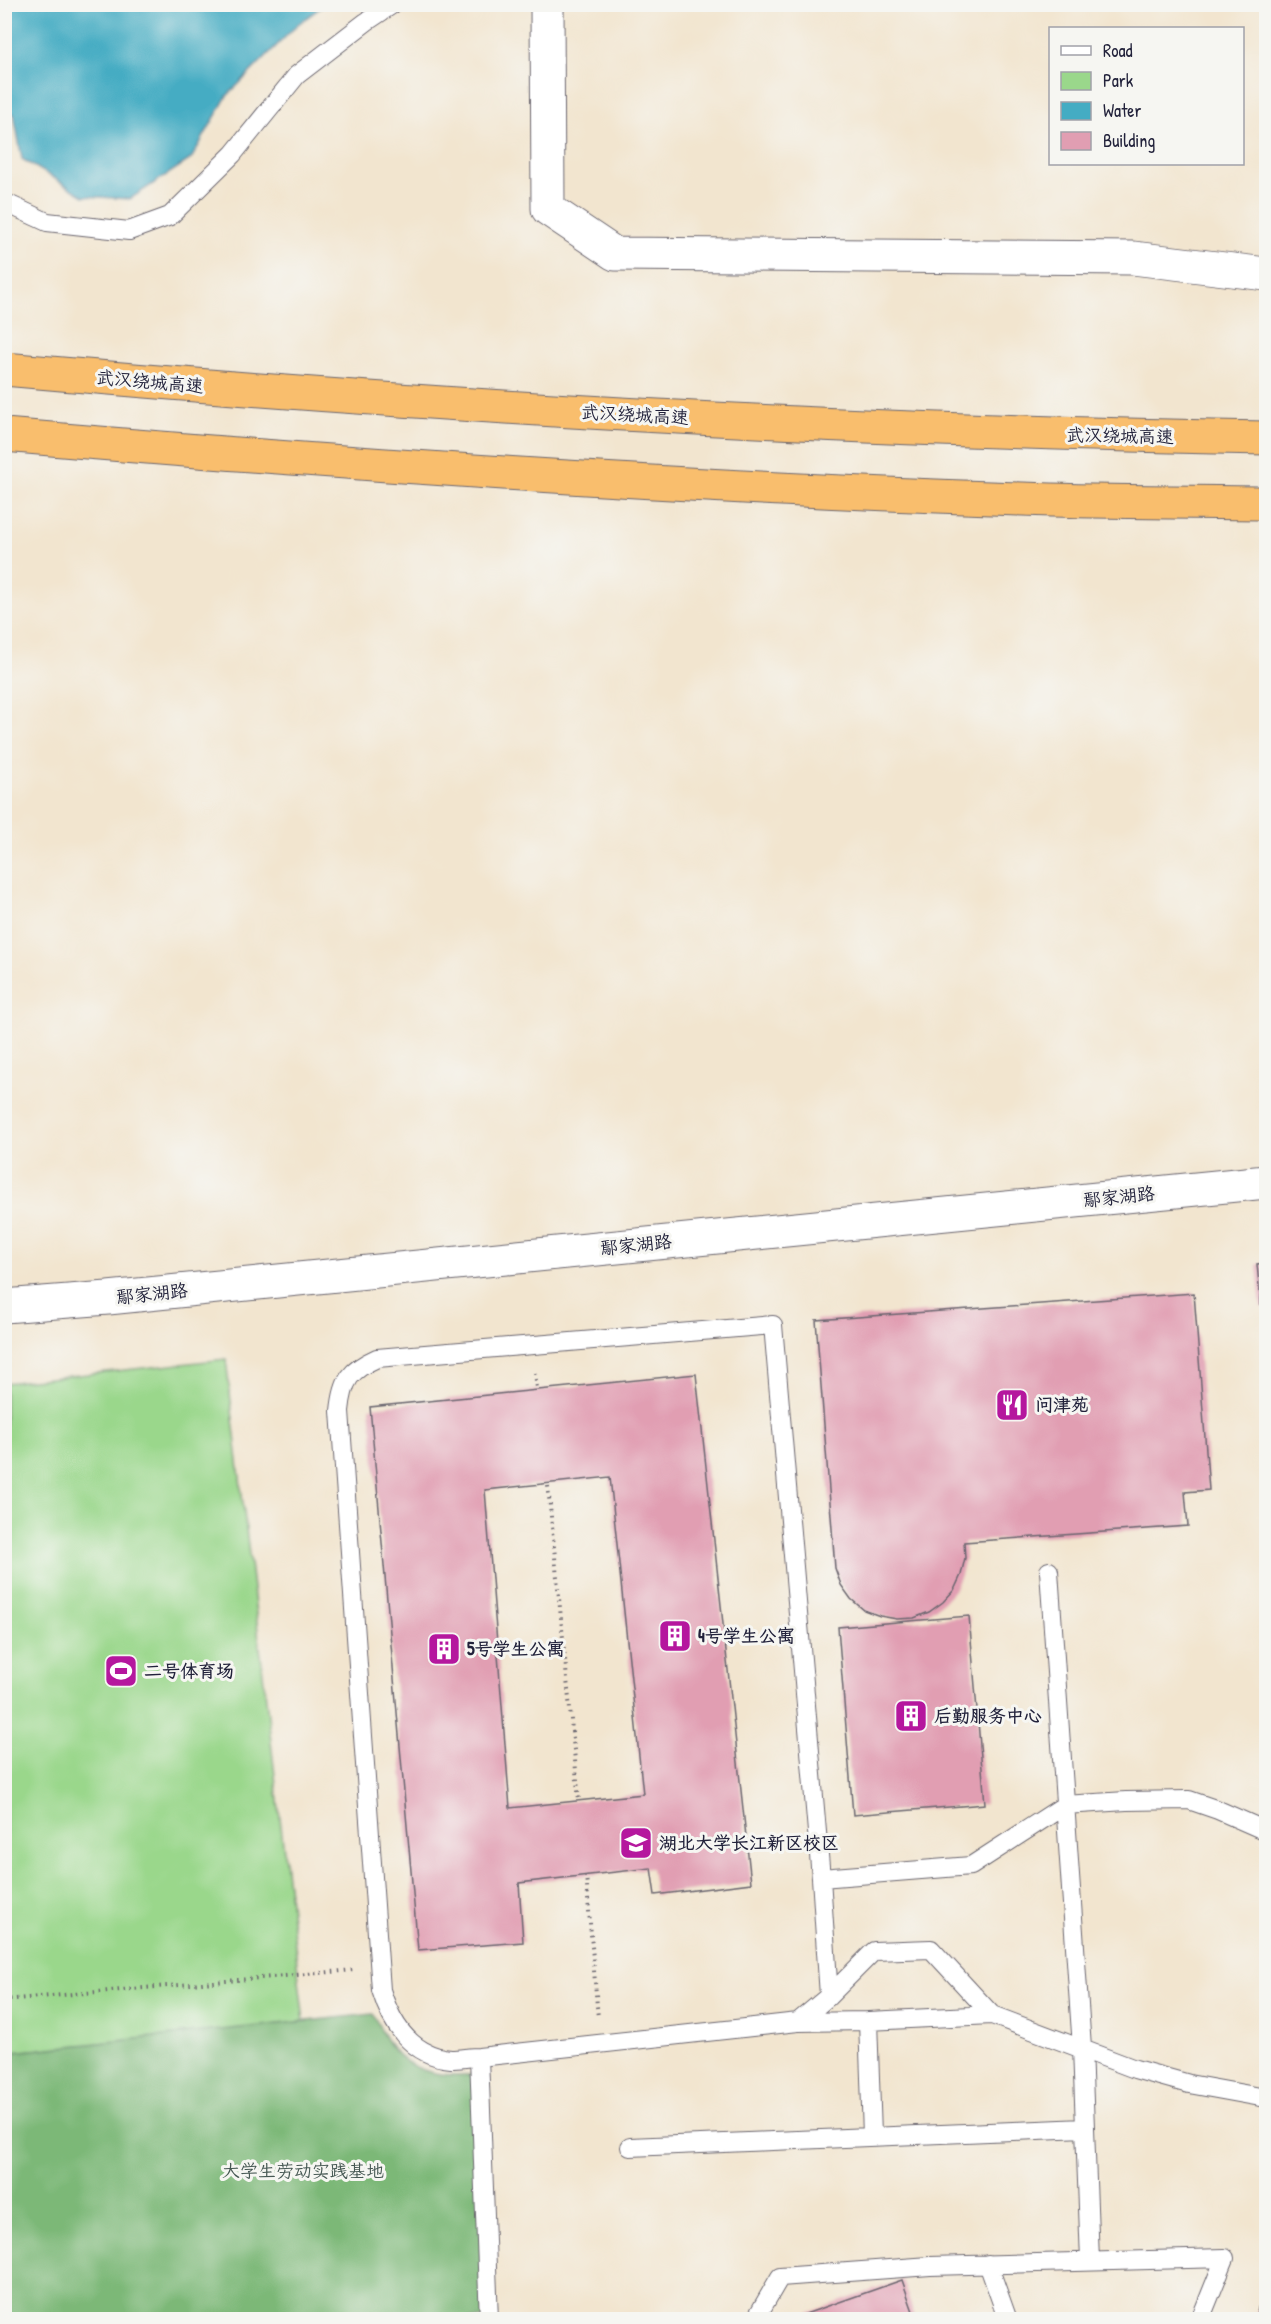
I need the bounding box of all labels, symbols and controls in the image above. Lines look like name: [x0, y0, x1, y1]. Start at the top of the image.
legend: [1049, 27, 1244, 165]
text: Road: [1103, 38, 1133, 63]
text: Park: [1103, 68, 1134, 93]
text: Water: [1103, 98, 1141, 123]
text: Building: [1103, 128, 1155, 153]
street label: 武汉绕城高速: [95, 364, 205, 399]
street label: 武汉绕城高速: [580, 399, 690, 430]
street label: 武汉绕城高速: [1066, 422, 1174, 449]
street label: 鄢家湖路: [1082, 1180, 1156, 1213]
street label: 鄢家湖路: [599, 1228, 673, 1261]
street label: 鄢家湖路: [115, 1277, 189, 1310]
restaurant icon: 问津苑: [994, 1387, 1030, 1423]
place label: 问津苑: [1035, 1392, 1089, 1417]
building icon: 4号学生公寓: [657, 1618, 693, 1654]
place label: 4号学生公寓: [698, 1623, 795, 1648]
building icon: 5号学生公寓: [426, 1631, 462, 1667]
place label: 5号学生公寓: [467, 1636, 565, 1661]
sports icon: 二号体育场: [103, 1653, 139, 1689]
place label: 二号体育场: [144, 1658, 234, 1683]
building icon: 后勤服务中心: [893, 1698, 929, 1734]
place label: 后勤服务中心: [934, 1703, 1042, 1728]
school or university icon: 湖北大学长江新区校区: [618, 1825, 654, 1861]
place label: 湖北大学长江新区校区: [659, 1830, 839, 1855]
park label: 大学生劳动实践基地: [222, 2158, 384, 2183]

